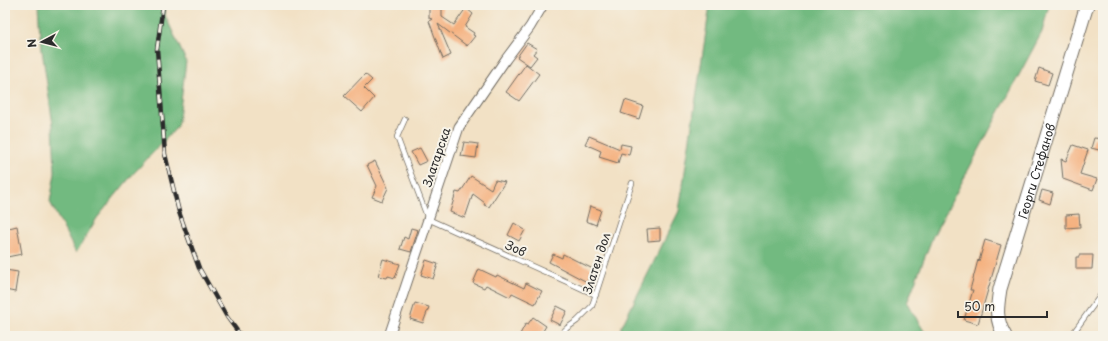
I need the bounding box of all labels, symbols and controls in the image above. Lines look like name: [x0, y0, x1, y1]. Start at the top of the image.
north arrow: [22, 22, 62, 62]
text: N: [23, 38, 41, 49]
street label: Георги Стефанов: [1013, 121, 1059, 221]
street label: Златарска: [417, 124, 455, 190]
street label: Златен дол: [577, 230, 614, 297]
street label: Зов: [503, 235, 529, 261]
scale bar: [958, 293, 1047, 319]
text: 50 m: [964, 297, 995, 315]

